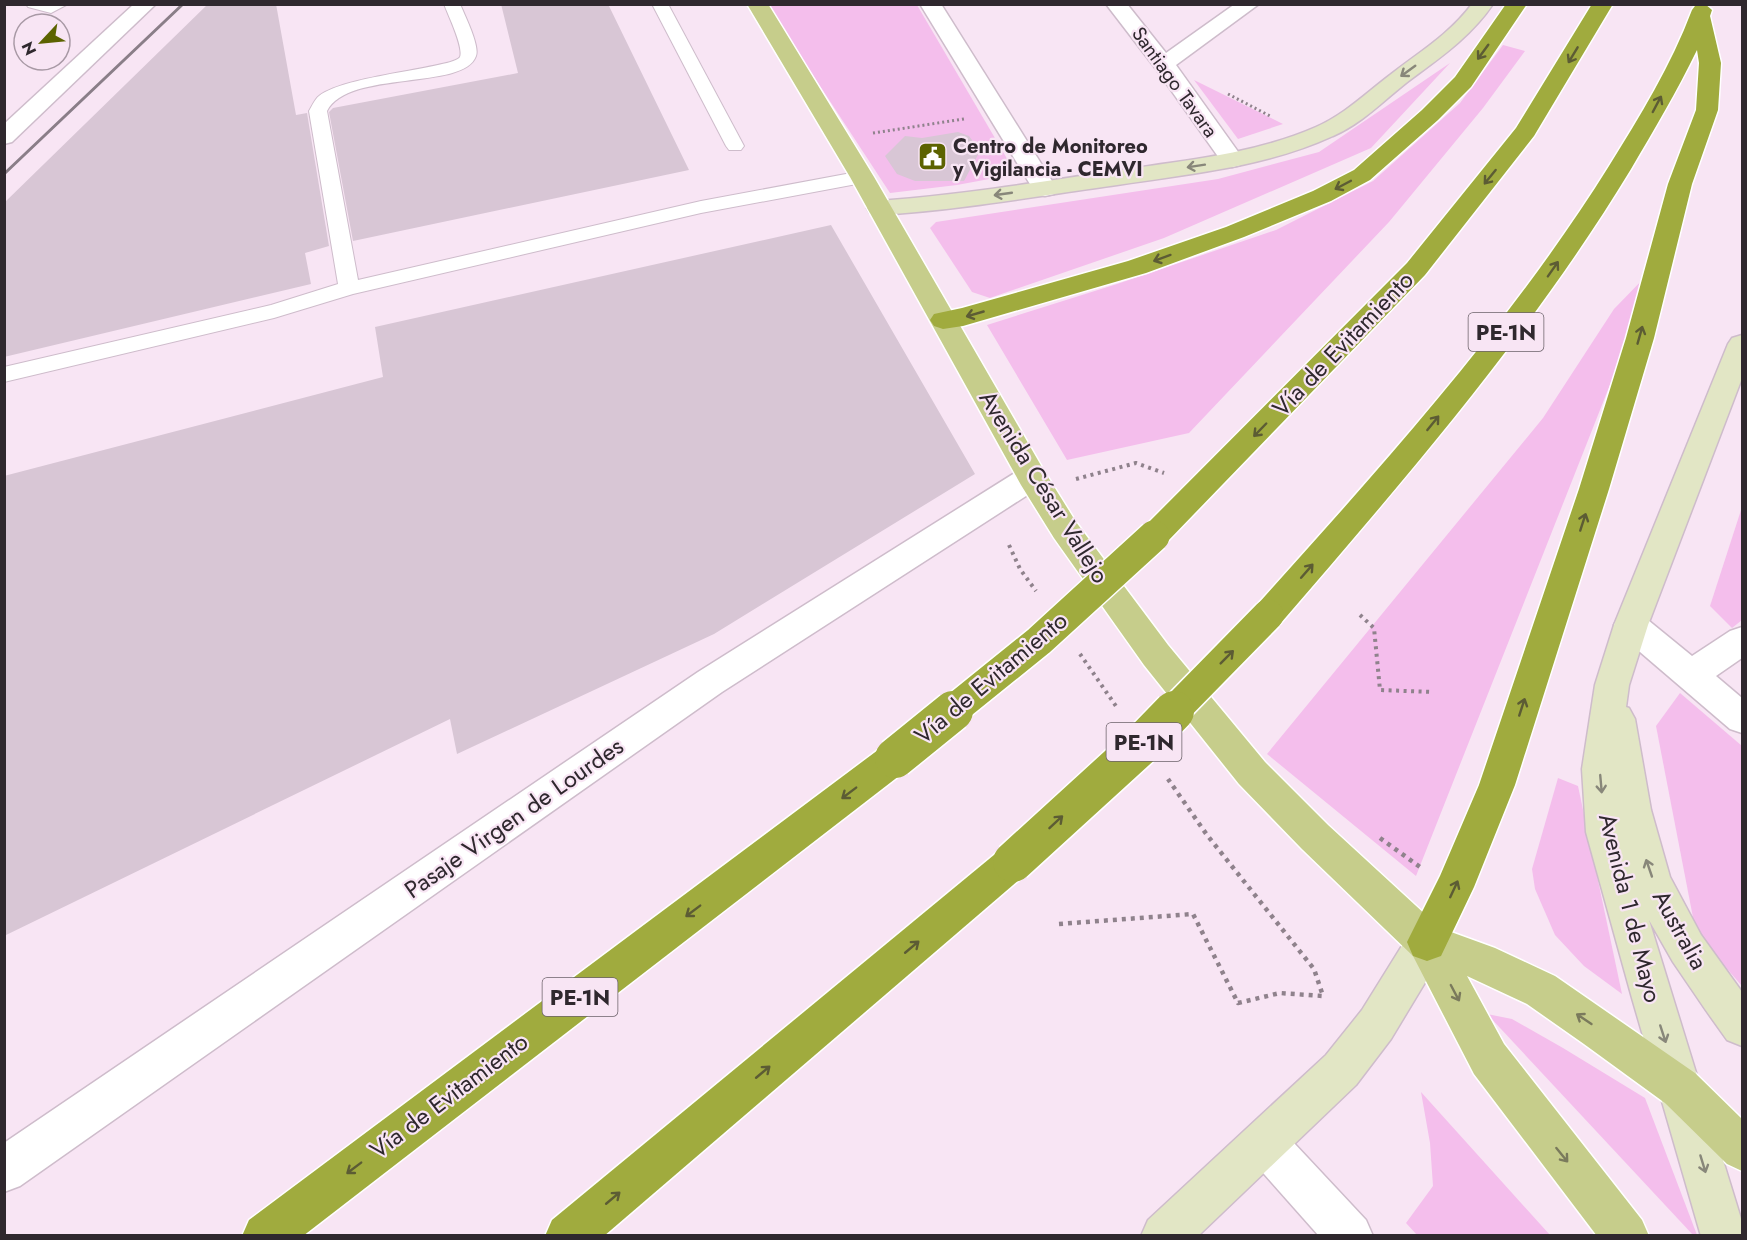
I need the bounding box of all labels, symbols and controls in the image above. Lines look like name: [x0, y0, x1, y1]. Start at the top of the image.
north arrow: [12, 12, 72, 72]
street label: Santiago Tavara: [1124, 21, 1225, 144]
text: N: [16, 38, 42, 59]
one-way arrow: [1477, 44, 1490, 60]
one-way arrow: [1566, 46, 1578, 63]
one-way arrow: [1401, 65, 1417, 77]
one-way arrow: [1652, 96, 1663, 114]
place label: Centro de Monitoreo y Vigilancia - CEMVI: [952, 132, 1148, 184]
public building icon: Centro de Monitoreo y Vigilancia - CEMVI: [916, 141, 948, 173]
one-way arrow: [1186, 160, 1206, 171]
one-way arrow: [1483, 169, 1496, 185]
one-way arrow: [1334, 180, 1352, 191]
one-way arrow: [993, 189, 1013, 200]
one-way arrow: [1153, 253, 1172, 264]
one-way arrow: [1547, 262, 1559, 278]
street label: Vía de Evitamiento: [1264, 263, 1421, 424]
one-way arrow: [966, 309, 985, 320]
road number: PE-1N: [1468, 313, 1544, 351]
one-way arrow: [1635, 326, 1647, 345]
street label: Avenida César Vallejo: [971, 384, 1118, 590]
one-way arrow: [1427, 415, 1440, 431]
one-way arrow: [1253, 422, 1267, 437]
one-way arrow: [1578, 513, 1589, 532]
one-way arrow: [1300, 563, 1313, 579]
street label: Vía de Evitamiento: [907, 603, 1075, 752]
one-way arrow: [1219, 650, 1234, 665]
one-way arrow: [1518, 698, 1529, 717]
road number: PE-1N: [1106, 723, 1182, 761]
street label: Pasaje Virgen de Lourdes: [397, 729, 630, 907]
one-way arrow: [1596, 774, 1607, 794]
one-way arrow: [841, 787, 857, 799]
street label: Avenida 1 de Mayo: [1590, 810, 1671, 1006]
one-way arrow: [1049, 815, 1064, 829]
one-way arrow: [1642, 859, 1653, 878]
one-way arrow: [1448, 881, 1460, 899]
street label: Australia: [1644, 883, 1717, 976]
one-way arrow: [686, 904, 702, 917]
one-way arrow: [904, 940, 919, 954]
road number: PE-1N: [542, 978, 618, 1016]
one-way arrow: [1449, 984, 1461, 1002]
one-way arrow: [1577, 1013, 1593, 1025]
street label: Vía de Evitamiento: [362, 1024, 535, 1167]
one-way arrow: [1658, 1024, 1669, 1043]
one-way arrow: [754, 1066, 770, 1079]
one-way arrow: [1555, 1147, 1568, 1163]
one-way arrow: [1698, 1154, 1709, 1173]
one-way arrow: [346, 1162, 362, 1174]
one-way arrow: [605, 1191, 620, 1205]

